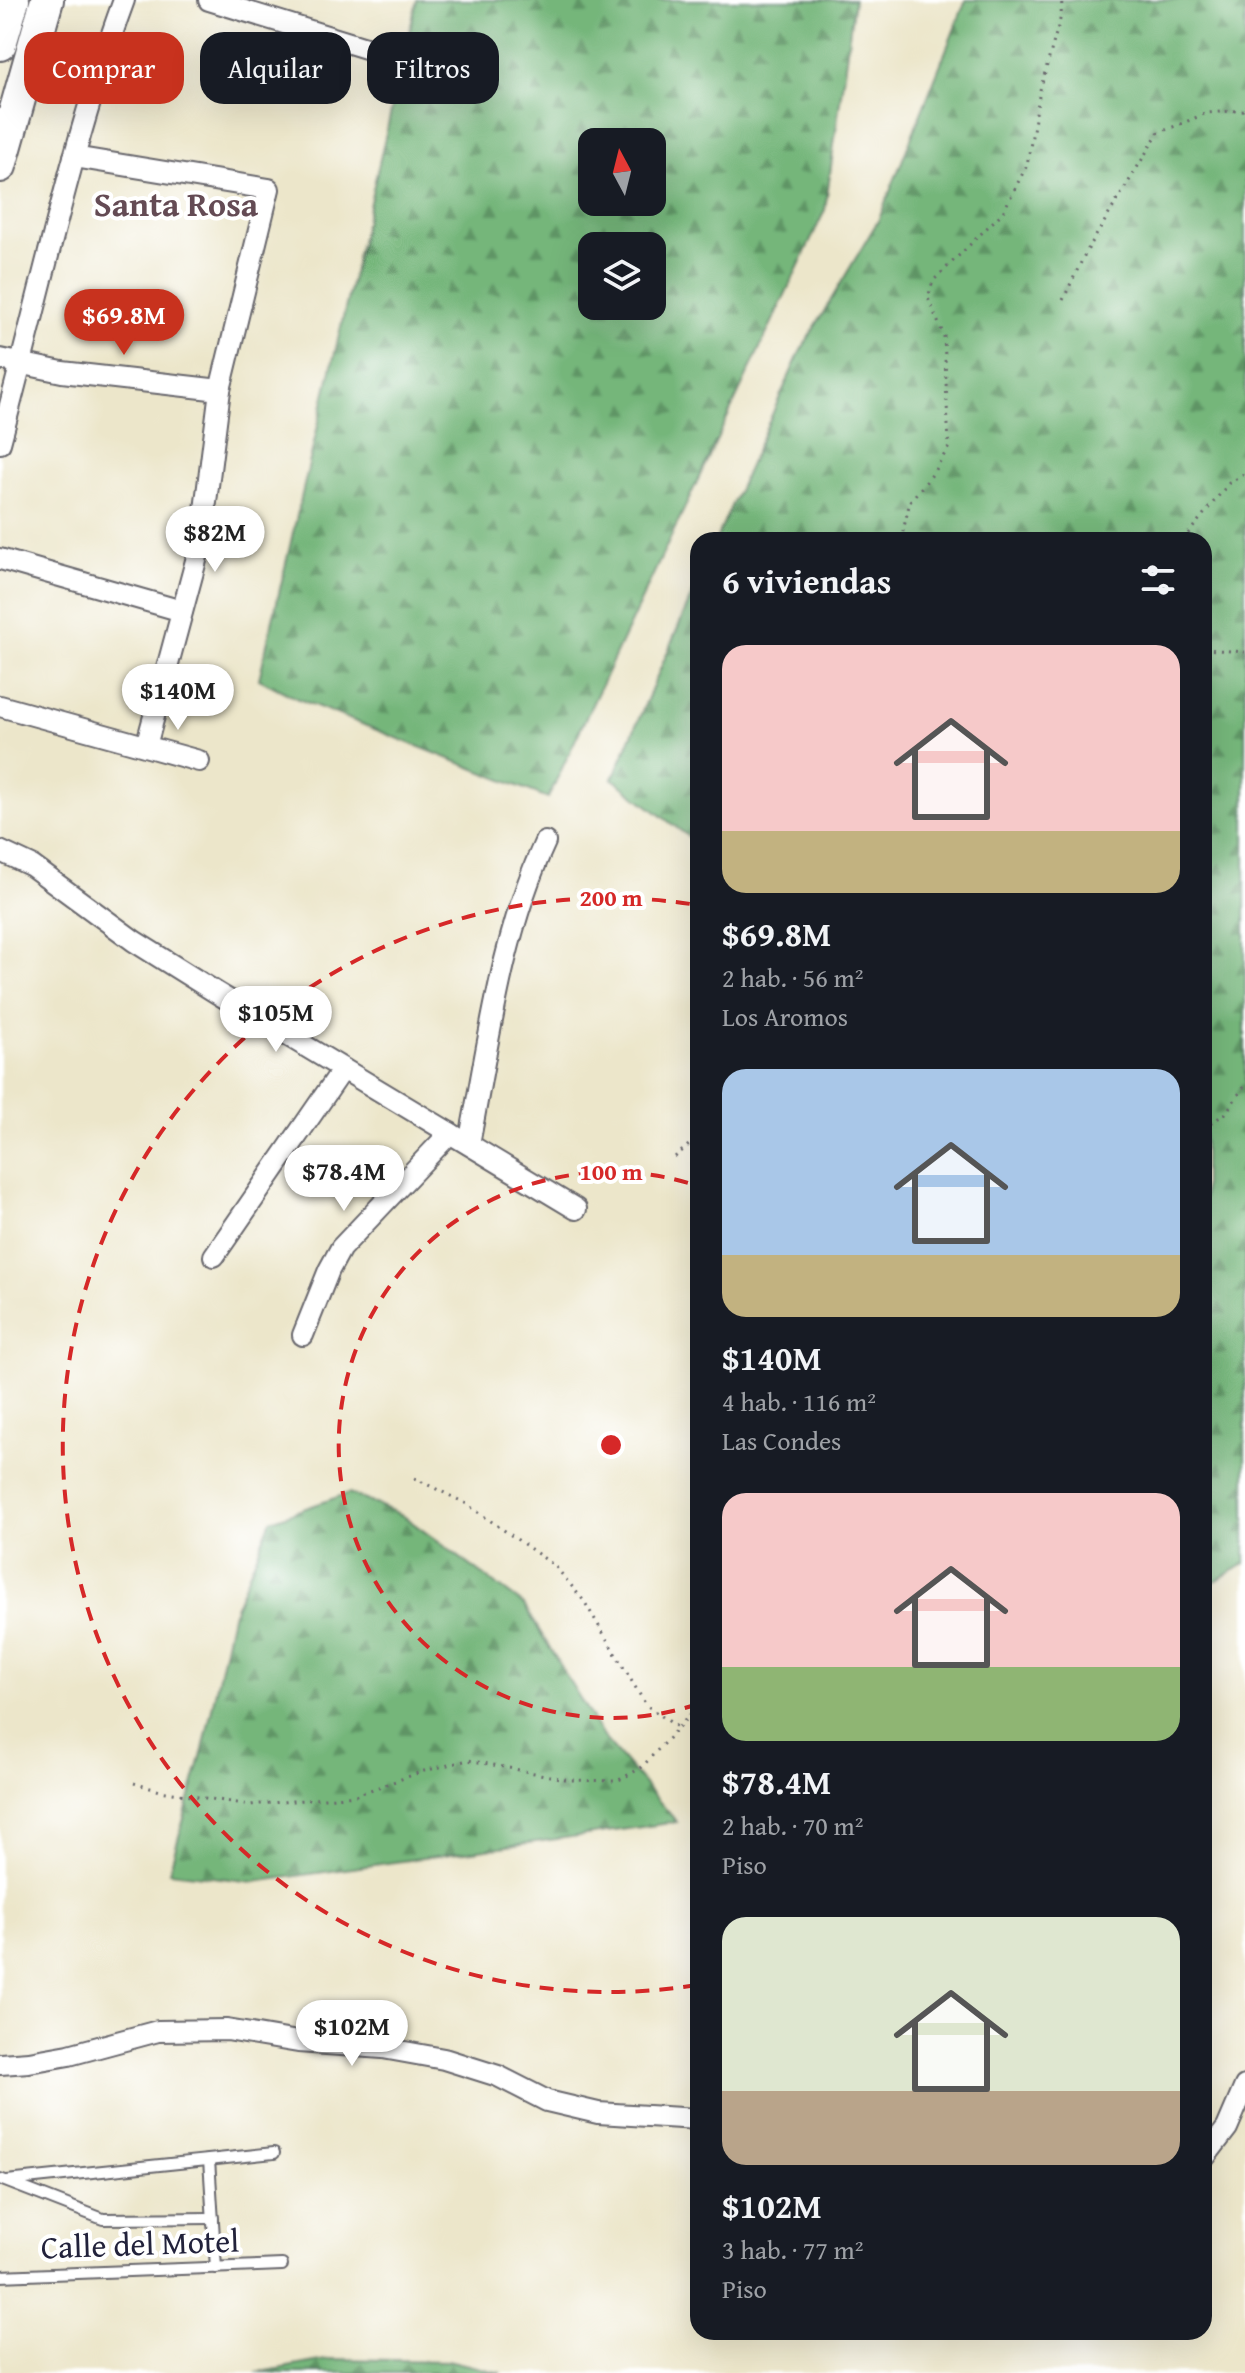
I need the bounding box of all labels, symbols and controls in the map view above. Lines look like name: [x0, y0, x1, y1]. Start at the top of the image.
chip: Comprar: [24, 32, 184, 104]
chip: Alquilar: [200, 32, 351, 104]
chip: Filtros: [367, 32, 499, 104]
north arrow: [578, 128, 666, 216]
map controls: [578, 128, 666, 320]
district label: Santa Rosa: [94, 179, 259, 228]
button: layers: [578, 232, 666, 320]
pin: $69.8M: [59, 289, 189, 357]
text: $69.8M: [82, 295, 166, 334]
pin: $82M: [168, 506, 262, 574]
text: $82M: [184, 512, 246, 551]
text: 6 viviendas: [722, 556, 891, 605]
icon: filters: [1136, 558, 1180, 602]
pin: $140M: [122, 664, 234, 732]
text: $140M: [140, 670, 216, 709]
icon: home: [879, 697, 1023, 841]
text: 200 m: [579, 880, 643, 915]
text: $69.8M: [722, 909, 831, 958]
text: 2 hab. · 56 m²: [722, 958, 863, 997]
pin: $105M: [220, 986, 332, 1054]
text: $105M: [238, 992, 314, 1031]
text: Los Aromos: [722, 997, 848, 1036]
icon: home: [879, 1121, 1023, 1265]
pin: $78.4M: [279, 1145, 409, 1213]
text: $78.4M: [302, 1151, 386, 1190]
text: 100 m: [579, 1154, 643, 1189]
text: $140M: [722, 1333, 822, 1382]
text: 4 hab. · 116 m²: [722, 1382, 876, 1421]
text: Las Condes: [722, 1421, 841, 1460]
centre of rings: [597, 1431, 625, 1459]
icon: home: [879, 1545, 1023, 1689]
text: $78.4M: [722, 1757, 831, 1806]
text: 2 hab. · 70 m²: [722, 1806, 863, 1845]
text: Piso: [722, 1845, 767, 1884]
icon: home: [879, 1969, 1023, 2113]
pin: $102M: [296, 2000, 408, 2068]
text: $102M: [314, 2006, 390, 2045]
text: $102M: [722, 2181, 822, 2230]
street label: Calle del Motel: [40, 2217, 240, 2270]
text: 3 hab. · 77 m²: [722, 2230, 863, 2269]
text: Piso: [722, 2269, 767, 2308]

